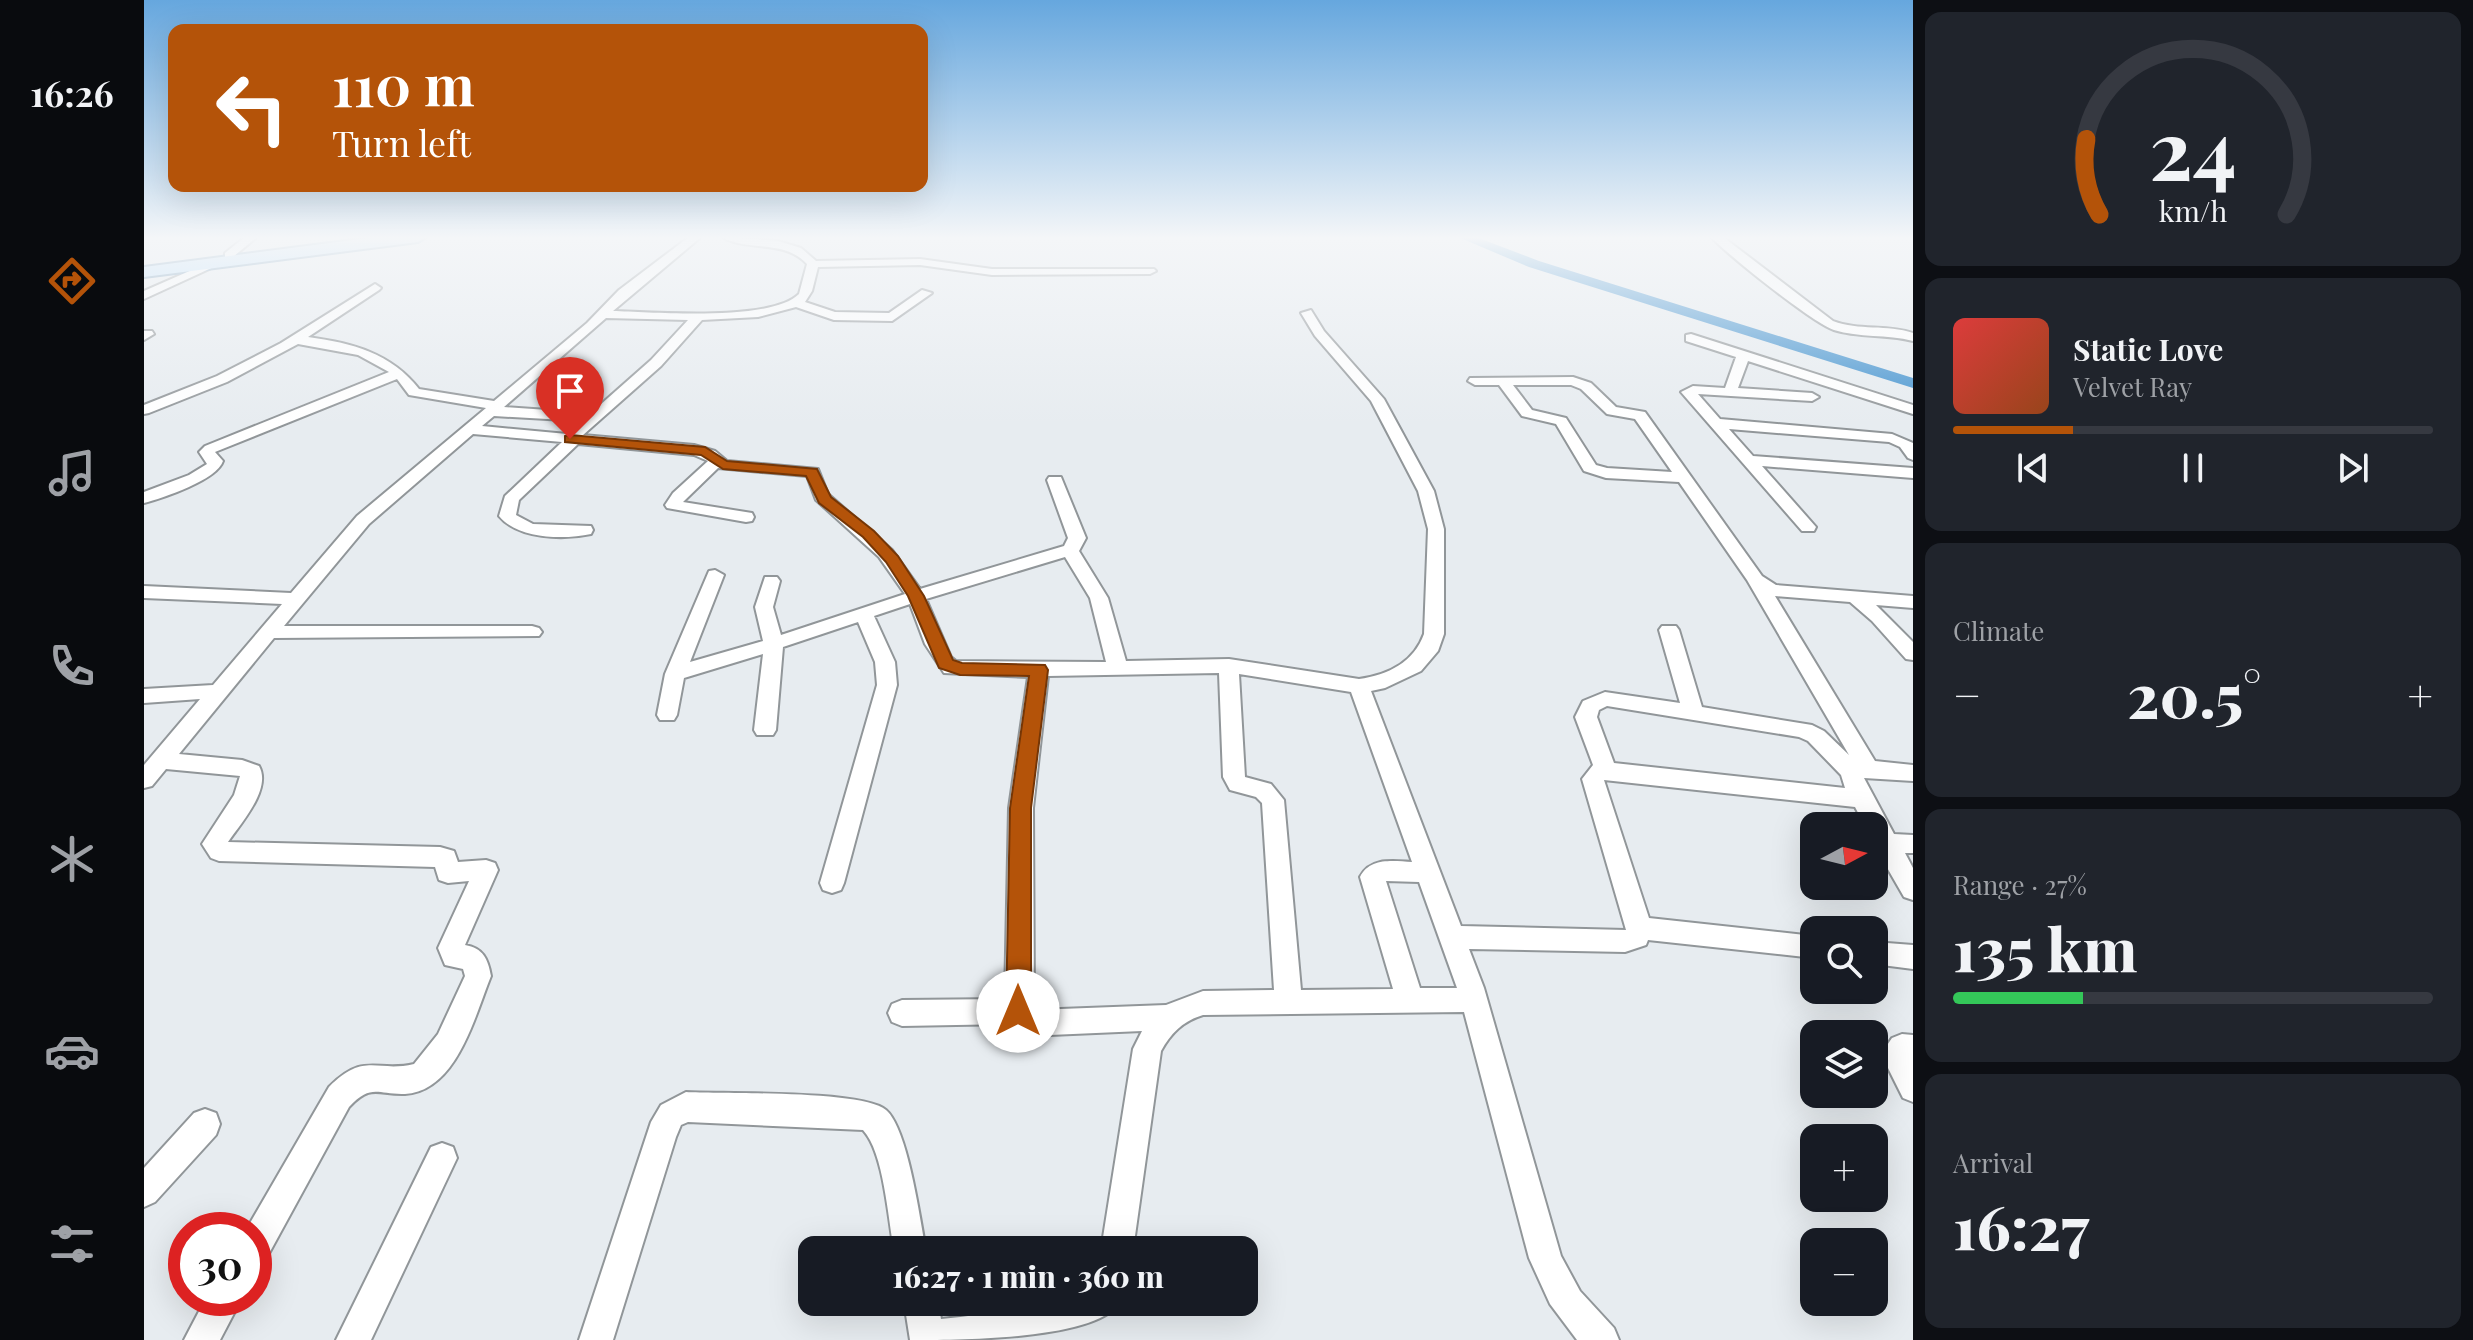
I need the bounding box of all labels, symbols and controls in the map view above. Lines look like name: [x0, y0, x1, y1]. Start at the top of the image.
text: 110 m: [332, 46, 475, 121]
icon: left: [200, 56, 304, 160]
text: 16:26: [30, 68, 114, 116]
text: 24: [2149, 90, 2237, 201]
text: Turn left: [332, 118, 471, 166]
text: km/h: [2159, 191, 2227, 229]
icon: directions: [44, 253, 100, 309]
text: Static Love: [2073, 329, 2223, 369]
pin: [536, 357, 604, 439]
icon: arrive: [548, 369, 592, 413]
text: Velvet Ray: [2073, 369, 2192, 404]
icon: music: [44, 445, 100, 501]
icon: previous: [2011, 446, 2055, 490]
icon: pause: [2171, 446, 2215, 490]
icon: next: [2331, 446, 2375, 490]
text: Climate: [1953, 613, 2044, 648]
icon: phone: [44, 638, 100, 694]
text: 20.5°: [2127, 653, 2261, 733]
text: −: [1953, 664, 1981, 723]
text: +: [2407, 664, 2433, 723]
north arrow: [1800, 812, 1888, 900]
map controls: [1800, 812, 1888, 1316]
icon: climate: [44, 831, 100, 887]
text: Range · 27%: [1953, 867, 2087, 902]
text: 135 km: [1953, 907, 2137, 987]
button: search: [1800, 916, 1888, 1004]
position arrow: [976, 969, 1060, 1053]
button: layers: [1800, 1020, 1888, 1108]
icon: car: [44, 1023, 100, 1079]
button: +: [1800, 1124, 1888, 1212]
text: Arrival: [1953, 1145, 2033, 1180]
text: 16:27: [1953, 1185, 2089, 1265]
speed limit sign: 30: [168, 1212, 272, 1316]
icon: filters: [44, 1216, 100, 1272]
button: −: [1800, 1228, 1888, 1316]
text: 16:27 · 1 min · 360 m: [892, 1256, 1164, 1296]

